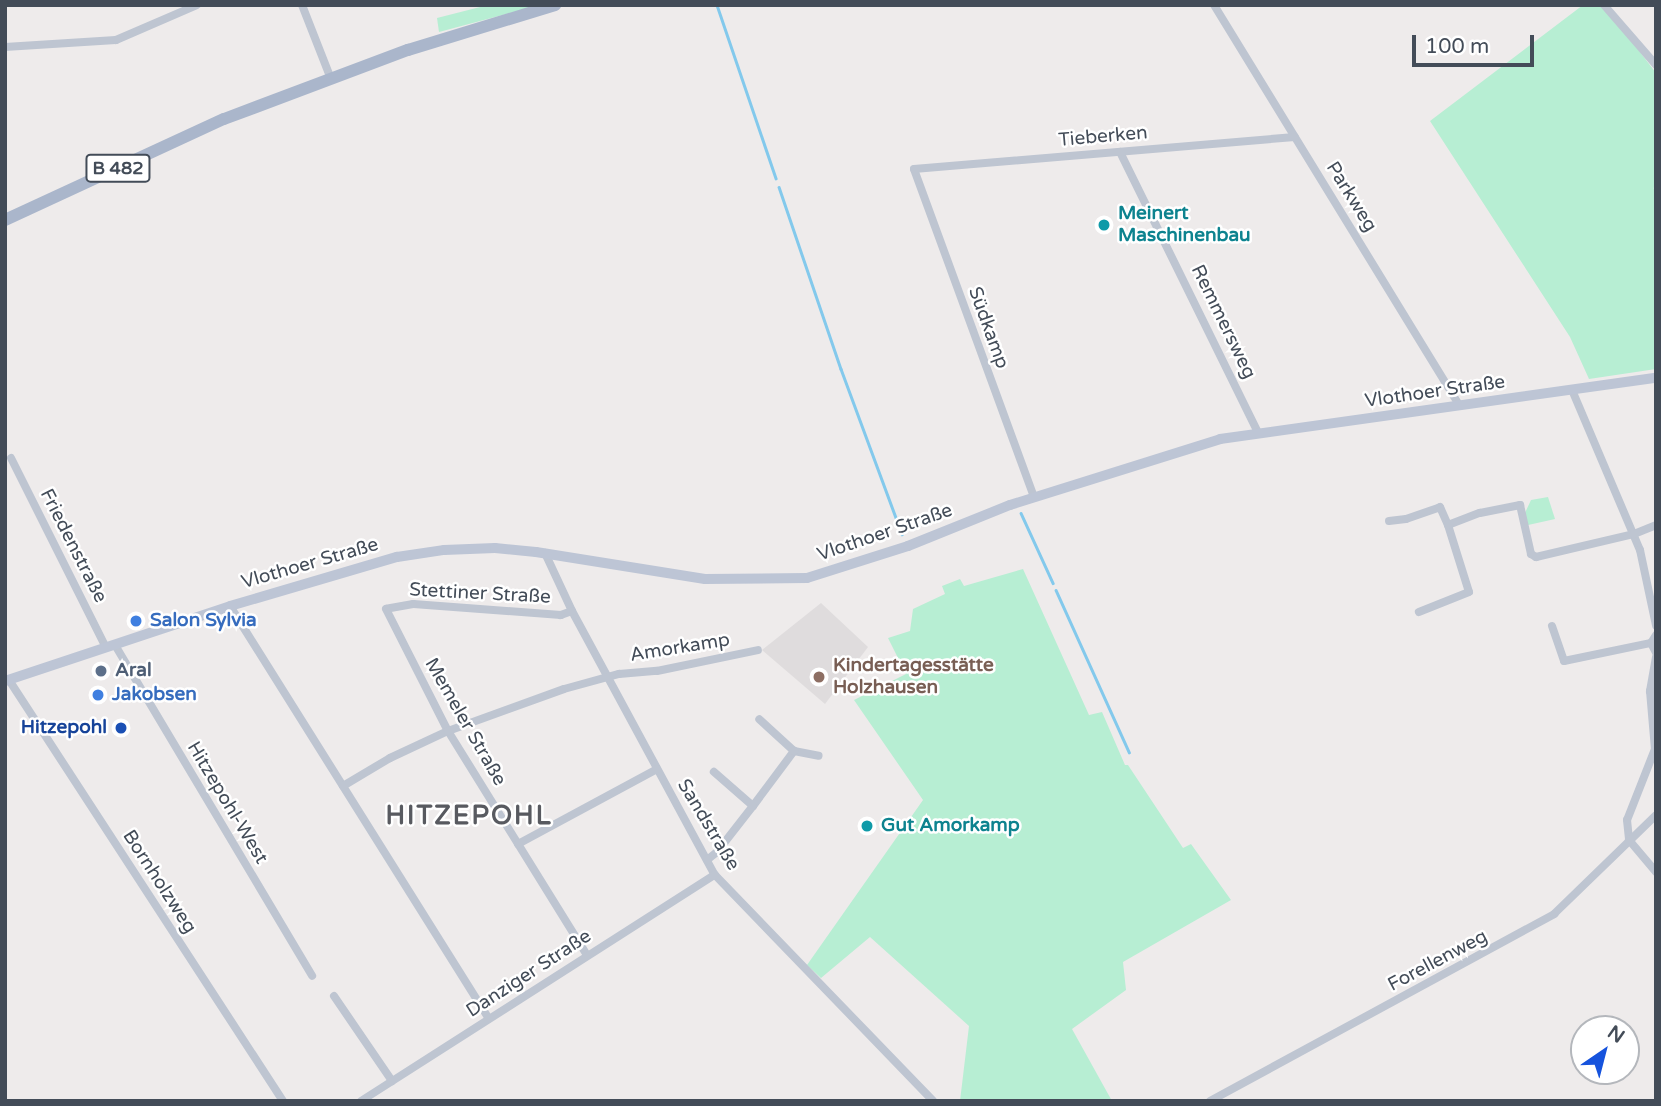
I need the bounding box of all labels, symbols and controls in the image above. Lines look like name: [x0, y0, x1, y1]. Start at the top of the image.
scale bar: [1416, 21, 1538, 65]
text: 100 m: [1425, 34, 1489, 59]
street label: Tieberken: [1057, 122, 1149, 152]
road number: B 482: [85, 154, 151, 182]
street label: Parkweg: [1321, 158, 1381, 236]
place label: Meinert Maschinenbau: [1118, 203, 1251, 247]
marker: Meinert Maschinenbau: [1096, 217, 1112, 233]
street label: Remmersweg: [1186, 261, 1260, 383]
street label: Südkamp: [963, 284, 1013, 372]
street label: Vlothoer Straße: [1363, 371, 1507, 413]
street label: Friedenstraße: [35, 485, 111, 607]
street label: Vlothoer Straße: [814, 499, 956, 567]
street label: Vlothoer Straße: [239, 534, 381, 594]
street label: Stettiner Straße: [409, 579, 551, 609]
place label: Salon Sylvia: [150, 610, 257, 632]
marker: Salon Sylvia: [128, 613, 144, 629]
street label: Amorkamp: [629, 629, 731, 667]
street label: Memeler Straße: [419, 654, 511, 790]
place label: Kindertagesstätte Holzhausen: [833, 655, 994, 699]
place label: Aral: [115, 660, 152, 682]
marker: Aral: [93, 663, 109, 679]
marker: Kindertagesstätte Holzhausen: [811, 669, 827, 685]
place label: Jakobsen: [112, 684, 197, 706]
marker: Jakobsen: [90, 687, 106, 703]
place label: Hitzepohl: [21, 717, 107, 739]
marker: Hitzepohl: [113, 720, 129, 736]
street label: Hitzepohl-West: [182, 738, 272, 868]
street label: Sandstraße: [672, 775, 744, 875]
district label: HITZEPOHL: [387, 800, 551, 832]
place label: Gut Amorkamp: [881, 815, 1020, 837]
marker: Gut Amorkamp: [859, 818, 875, 834]
street label: Bornholzweg: [117, 826, 201, 938]
street label: Danziger Straße: [462, 925, 596, 1023]
street label: Forellenweg: [1384, 925, 1492, 997]
north arrow: [1570, 1015, 1640, 1085]
text: N: [1603, 1021, 1628, 1048]

